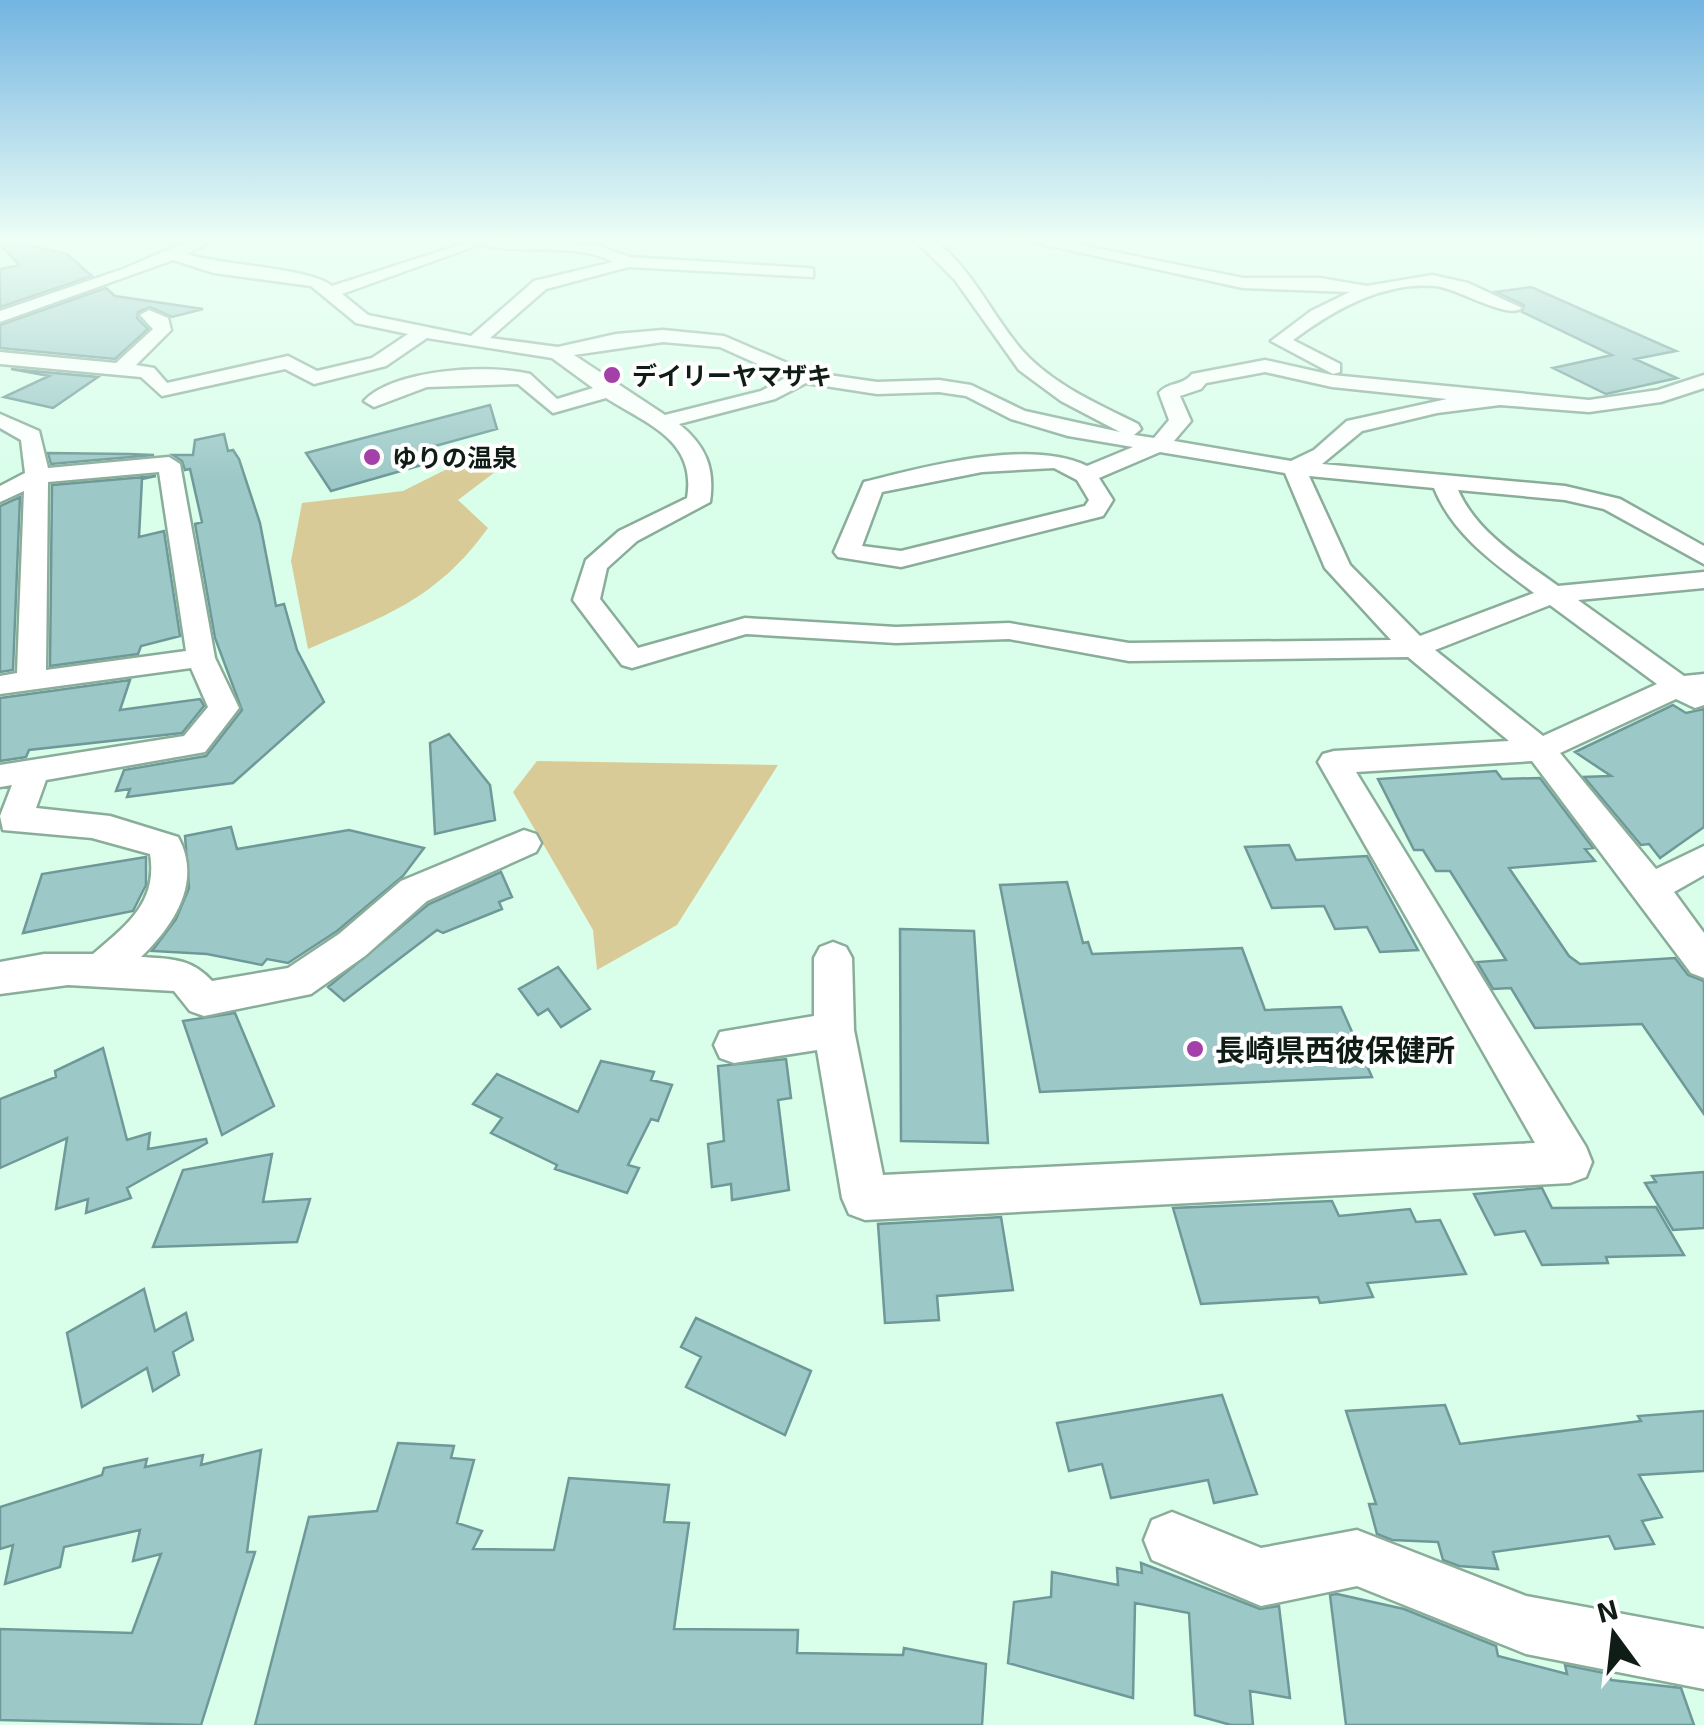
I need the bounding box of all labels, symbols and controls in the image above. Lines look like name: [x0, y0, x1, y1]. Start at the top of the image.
place label: デイリーヤマザキ: [632, 360, 832, 390]
marker: デイリーヤマザキ: [601, 364, 623, 386]
place label: ゆりの温泉: [392, 442, 517, 472]
marker: ゆりの温泉: [361, 446, 383, 468]
place label: 長崎県西彼保健所: [1215, 1031, 1455, 1067]
marker: 長崎県西彼保健所: [1184, 1038, 1206, 1060]
north arrow: [1564, 1585, 1664, 1685]
text: N: [1593, 1591, 1621, 1629]

